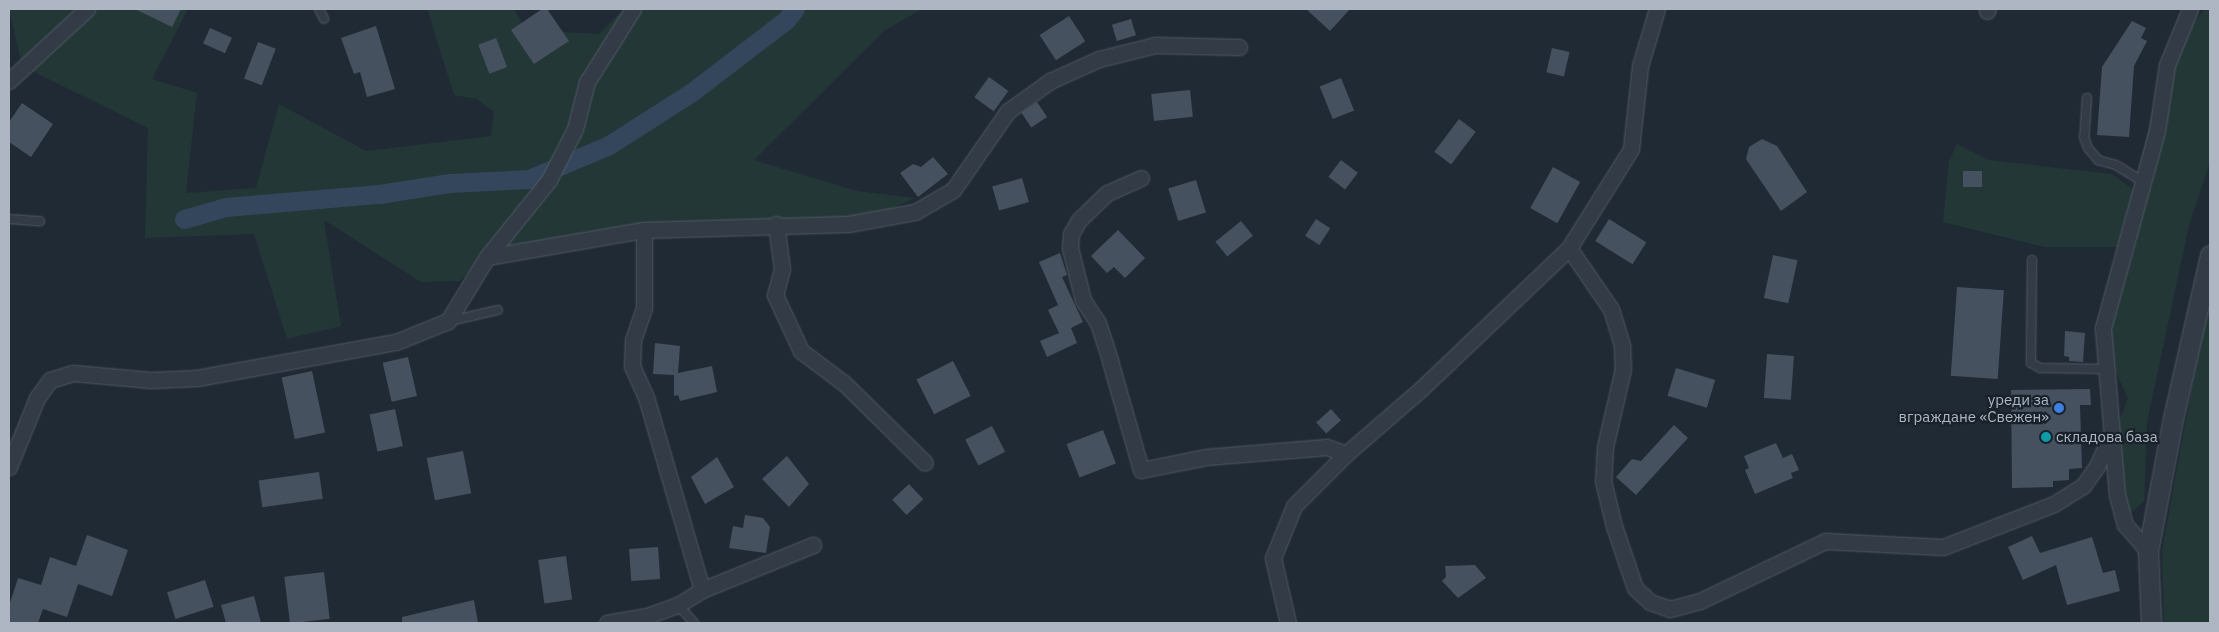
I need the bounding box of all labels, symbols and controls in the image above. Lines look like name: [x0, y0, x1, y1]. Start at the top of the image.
place label: уреди за вграждане «Свежен»: [1899, 390, 2049, 425]
marker: уреди за вграждане «Свежен»: [2053, 402, 2065, 414]
place label: складова база: [2056, 428, 2158, 446]
marker: складова база: [2040, 431, 2052, 443]

